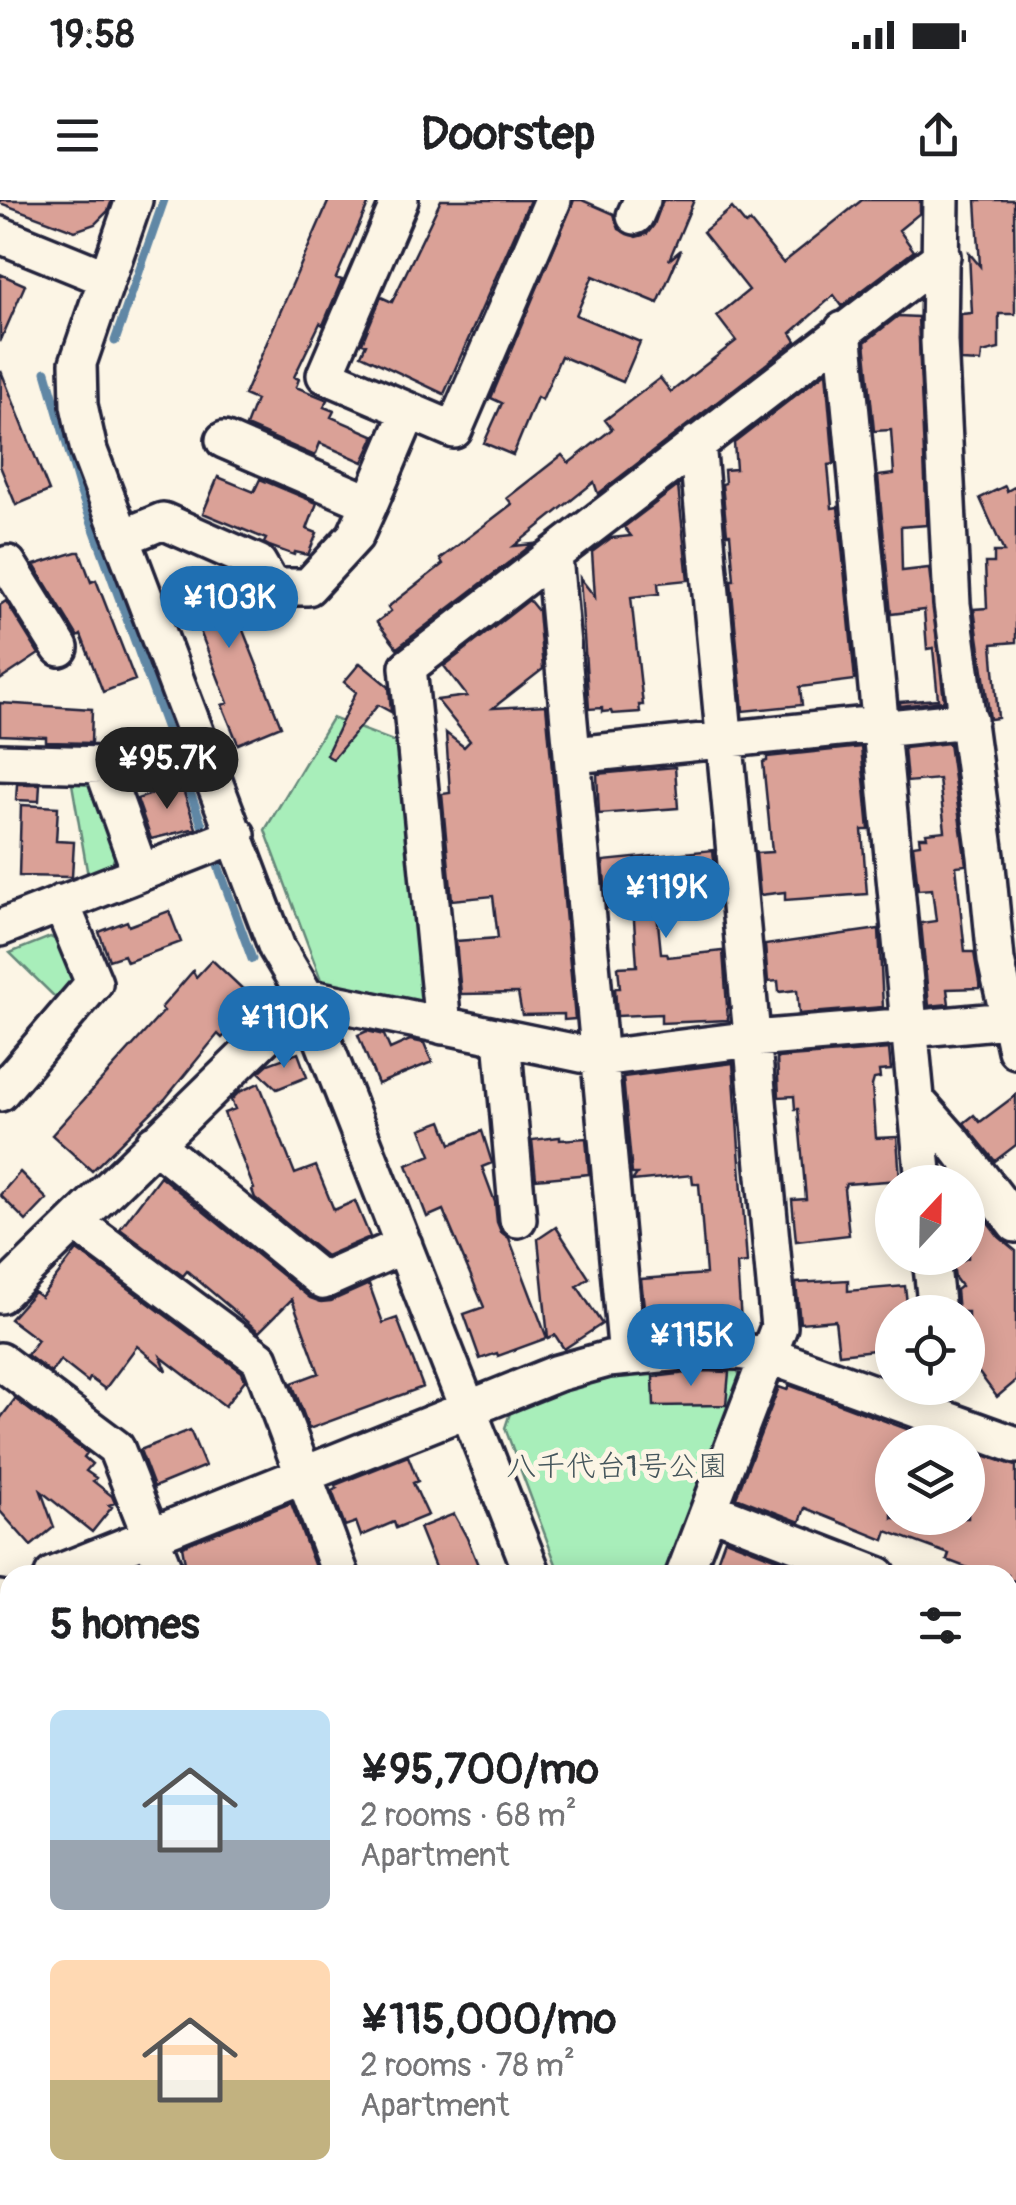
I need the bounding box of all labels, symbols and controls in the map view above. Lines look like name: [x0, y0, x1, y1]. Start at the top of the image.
text: 19:58: [50, 11, 134, 59]
text: Doorstep: [421, 107, 595, 163]
icon: menu: [50, 108, 105, 163]
icon: share: [911, 108, 966, 163]
pin: ¥103K: [159, 566, 299, 651]
text: ¥103K: [182, 578, 276, 618]
pin: ¥95.7K: [86, 727, 248, 812]
text: ¥95.7K: [117, 739, 217, 779]
pin: ¥119K: [596, 856, 736, 941]
text: ¥119K: [624, 868, 708, 908]
pin: ¥110K: [214, 986, 354, 1071]
text: ¥110K: [240, 998, 328, 1038]
north arrow: [875, 1165, 985, 1275]
map controls: [875, 1165, 985, 1535]
button: locate: [875, 1295, 985, 1405]
pin: ¥115K: [621, 1304, 761, 1389]
text: ¥115K: [649, 1316, 733, 1356]
button: layers: [875, 1425, 985, 1535]
park label: 八千代台1号公園: [506, 1448, 728, 1485]
icon: filters: [913, 1598, 968, 1653]
text: 5 homes: [50, 1599, 200, 1651]
text: ¥95,700/mo: [360, 1744, 599, 1796]
icon: home: [130, 1750, 250, 1870]
text: 2 rooms · 68 m²: [360, 1796, 577, 1836]
text: Apartment: [360, 1836, 509, 1876]
text: ¥115,000/mo: [360, 1994, 616, 2046]
icon: home: [130, 2000, 250, 2120]
text: 2 rooms · 78 m²: [360, 2046, 575, 2086]
text: Apartment: [360, 2086, 509, 2126]

